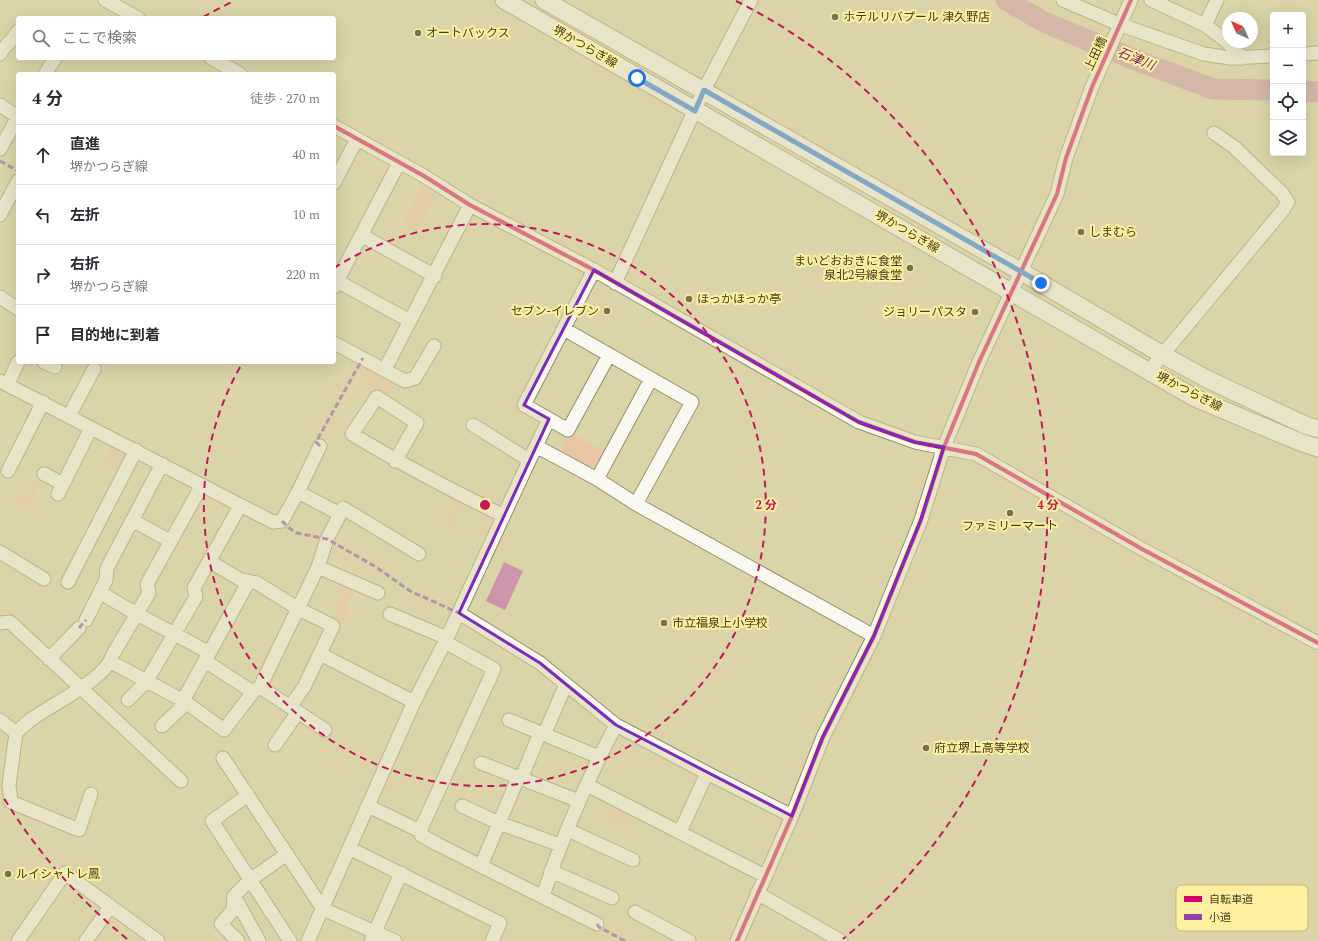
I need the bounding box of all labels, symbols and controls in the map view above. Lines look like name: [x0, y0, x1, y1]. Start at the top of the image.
place label: ホテルリバプール 津久野店: [843, 8, 990, 27]
marker: ホテルリバプール 津久野店: [830, 12, 840, 22]
north arrow: [1222, 12, 1258, 48]
map controls: [1270, 12, 1306, 156]
button: +: [1270, 12, 1306, 48]
search box: [16, 16, 336, 60]
street label: 堺かつらぎ線: [549, 21, 621, 73]
place label: オートバックス: [426, 24, 510, 43]
icon: search: [30, 27, 52, 49]
text: ここで検索: [62, 27, 137, 50]
marker: オートバックス: [413, 28, 423, 38]
street label: 上田橋: [1080, 34, 1112, 74]
water label: 石津川: [1114, 42, 1160, 76]
button: −: [1270, 48, 1306, 84]
route start: [628, 69, 646, 87]
button: locate: [1270, 84, 1306, 120]
text: 4 分: [32, 86, 63, 112]
text: 徒歩 · 270 m: [250, 89, 320, 109]
button: layers: [1270, 120, 1306, 156]
text: 直進: [70, 133, 100, 156]
icon: ahead: [32, 144, 54, 166]
text: 40 m: [293, 145, 320, 165]
text: 堺かつらぎ線: [70, 157, 148, 177]
icon: left: [32, 204, 54, 226]
text: 左折: [70, 204, 100, 227]
text: 10 m: [293, 205, 320, 225]
street label: 堺かつらぎ線: [871, 206, 943, 258]
place label: しまむら: [1089, 223, 1137, 242]
marker: しまむら: [1076, 227, 1086, 237]
place label: まいどおおきに食堂 泉北2号線食堂: [794, 252, 902, 285]
text: 右折: [70, 253, 100, 276]
marker: まいどおおきに食堂 泉北2号線食堂: [905, 263, 915, 273]
icon: right: [32, 264, 54, 286]
text: 220 m: [286, 265, 320, 285]
route end: [1032, 274, 1050, 292]
text: 堺かつらぎ線: [70, 277, 148, 297]
place label: ほっかほっか亭: [697, 290, 781, 309]
marker: ほっかほっか亭: [684, 294, 694, 304]
place label: セブン-イレブン: [510, 302, 599, 321]
place label: ジョリーパスタ: [883, 303, 967, 322]
marker: セブン-イレブン: [602, 306, 612, 316]
marker: ジョリーパスタ: [970, 307, 980, 317]
icon: arrive: [32, 324, 54, 346]
text: 目的地に到着: [70, 324, 160, 347]
street label: 堺かつらぎ線: [1153, 367, 1225, 417]
text: 2 分: [755, 496, 777, 515]
text: 4 分: [1037, 496, 1059, 515]
centre of rings: [478, 498, 492, 512]
marker: ファミリーマート: [1005, 508, 1015, 518]
place label: ファミリーマート: [962, 517, 1058, 536]
place label: 市立福泉上小学校: [672, 614, 768, 633]
marker: 市立福泉上小学校: [659, 618, 669, 628]
place label: 府立堺上高等学校: [934, 739, 1030, 758]
marker: 府立堺上高等学校: [921, 743, 931, 753]
place label: ルイシャトレ鳳: [16, 865, 100, 884]
marker: ルイシャトレ鳳: [3, 869, 13, 879]
legend: [1176, 885, 1308, 931]
text: 自転車道: [1209, 891, 1253, 908]
text: 小道: [1209, 909, 1231, 926]

